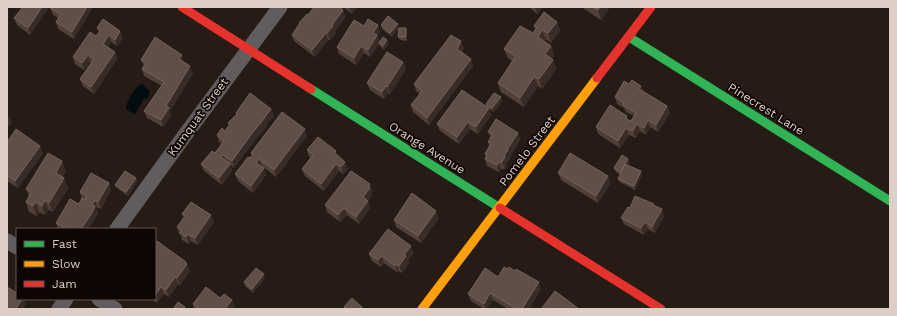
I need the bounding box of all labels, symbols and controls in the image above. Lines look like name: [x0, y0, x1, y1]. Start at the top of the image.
street label: Kumquat Street: [165, 75, 231, 159]
street label: Pinecrest Lane: [725, 80, 807, 138]
street label: Pomelo Street: [496, 113, 558, 189]
street label: Orange Avenue: [386, 119, 468, 177]
legend: [16, 228, 156, 300]
text: Fast: [52, 237, 77, 251]
text: Slow: [52, 257, 80, 271]
text: Jam: [52, 277, 77, 291]

